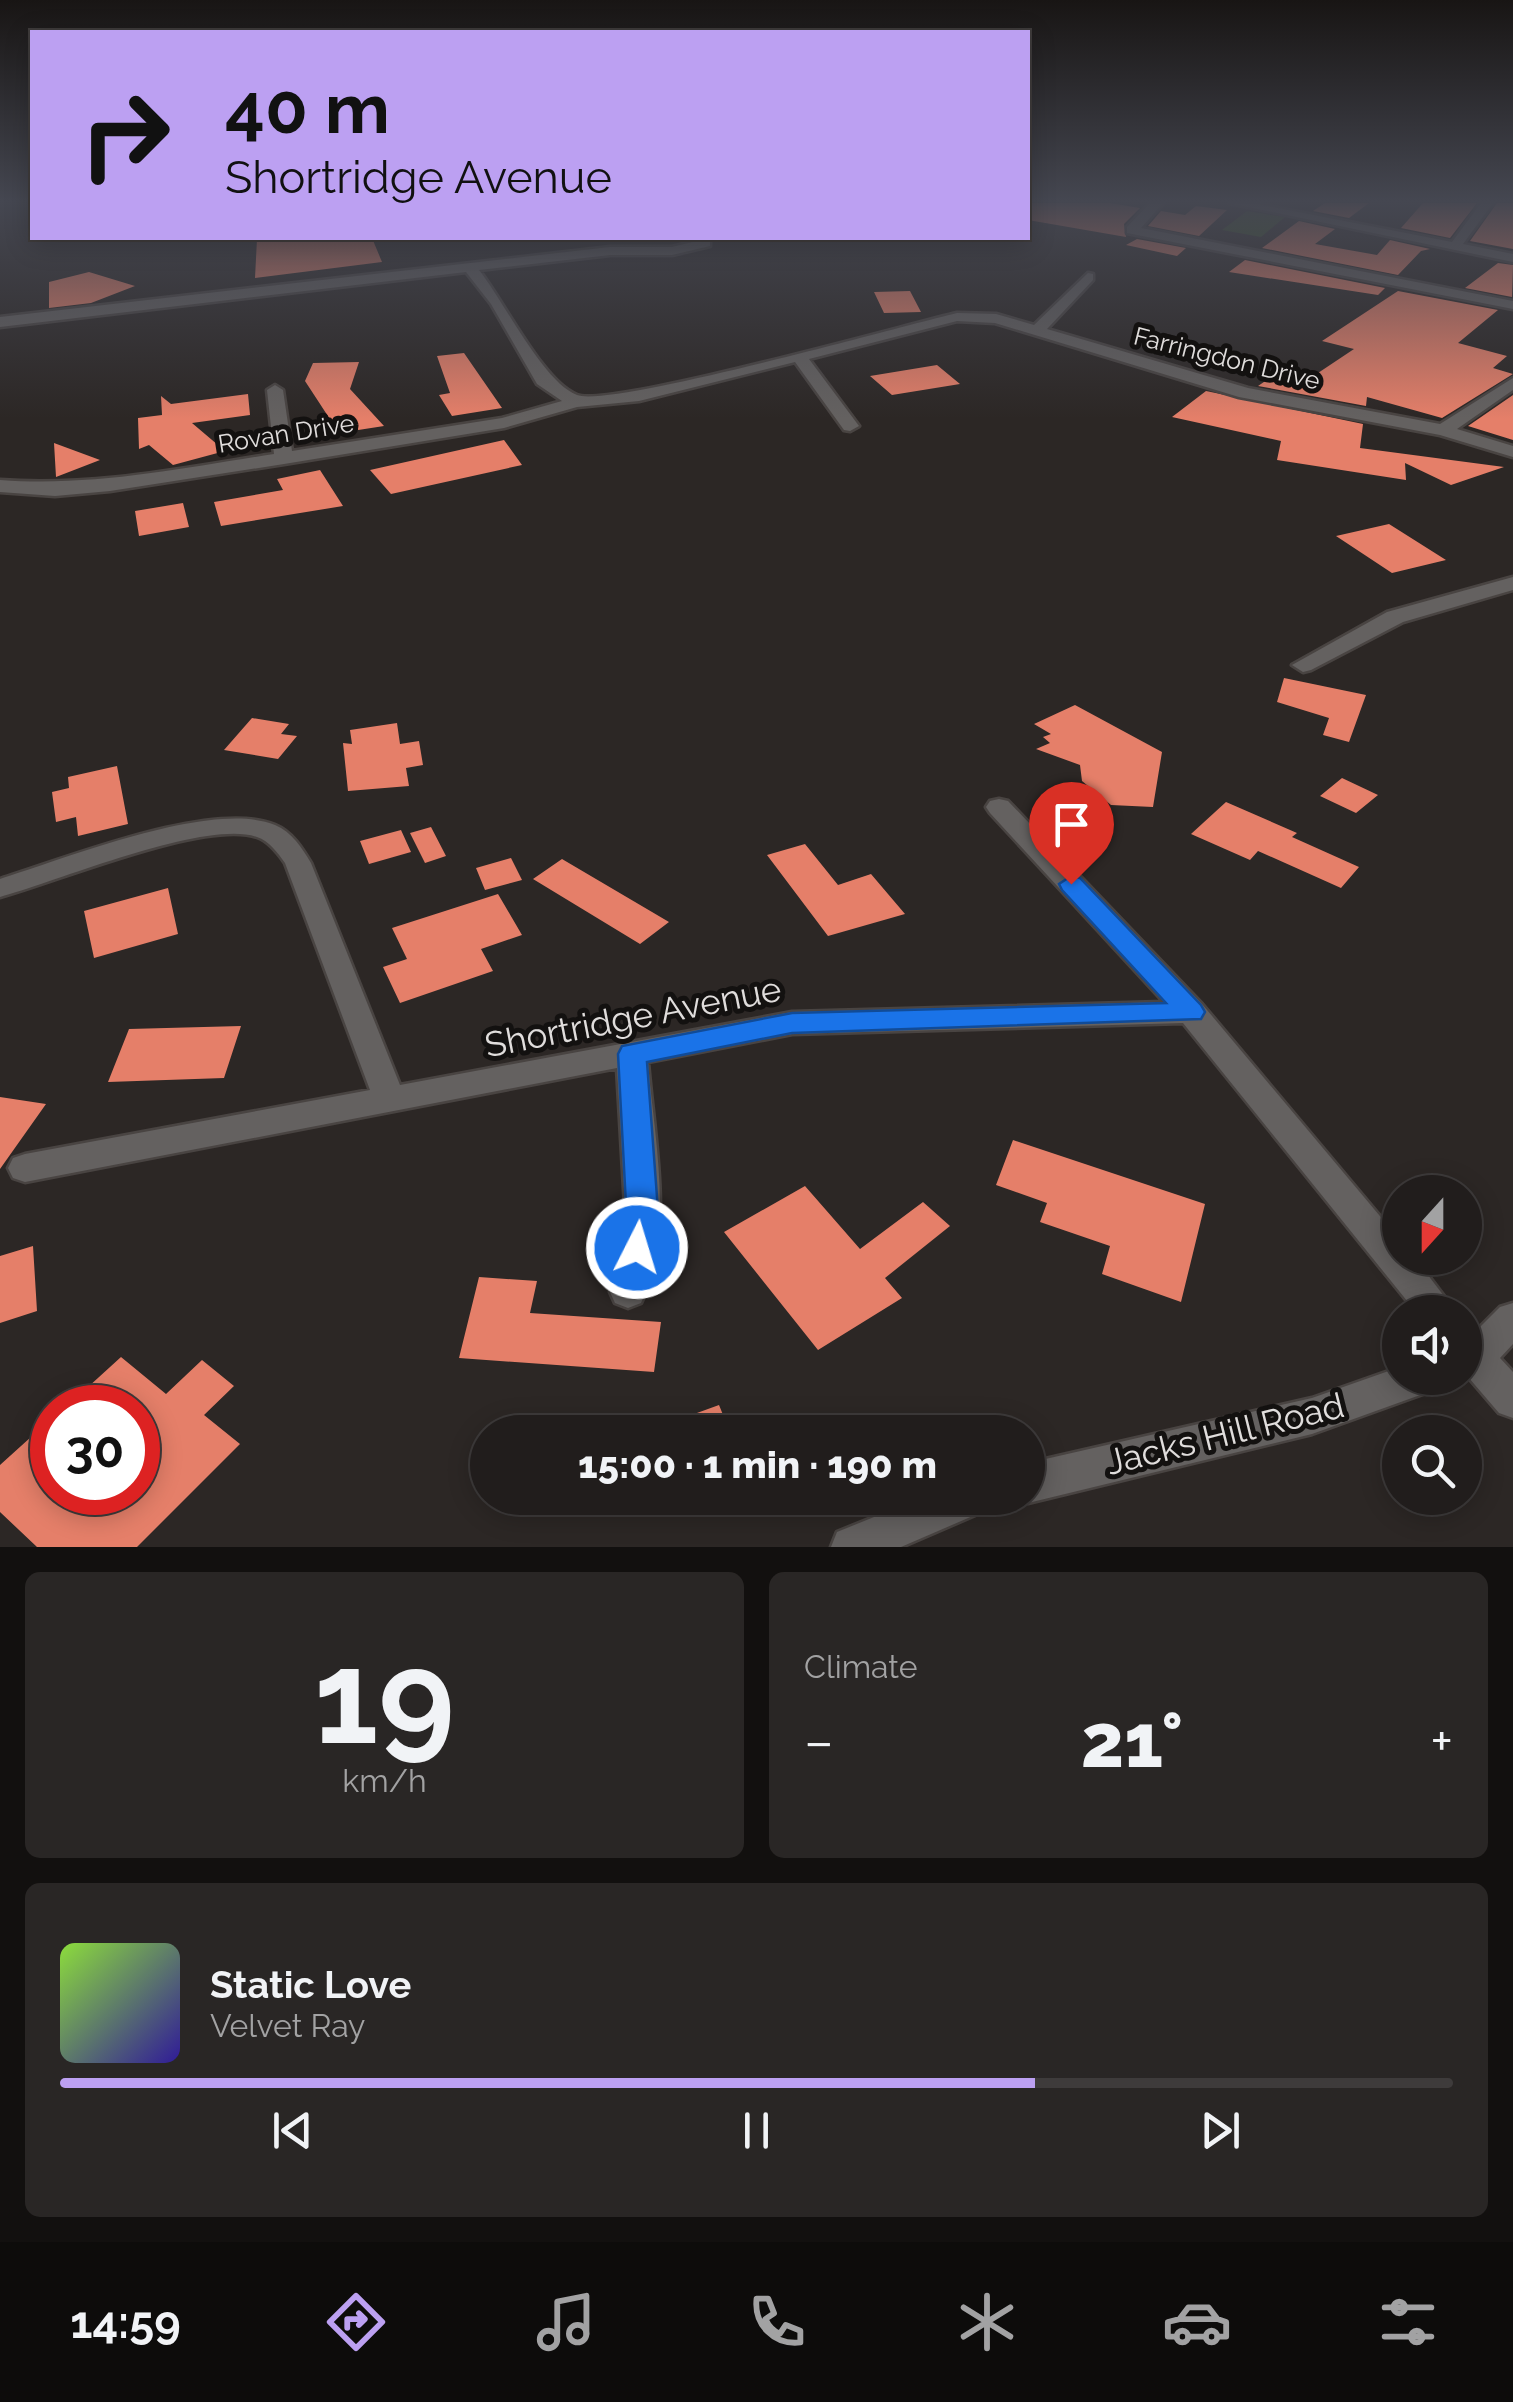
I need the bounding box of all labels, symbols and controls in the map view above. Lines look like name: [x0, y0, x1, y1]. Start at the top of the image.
text: 40 m: [225, 67, 390, 149]
icon: right: [60, 70, 190, 200]
text: Shortridge Avenue: [225, 151, 612, 204]
street label: Farringdon Drive: [1131, 320, 1323, 396]
street label: Rovan Drive: [216, 407, 356, 459]
pin: [1029, 782, 1114, 885]
icon: arrive: [1044, 797, 1099, 852]
street label: Shortridge Avenue: [481, 968, 785, 1065]
north arrow: [1382, 1175, 1482, 1275]
map controls: [1382, 1175, 1482, 1515]
position arrow: [585, 1196, 689, 1300]
button: sound: [1382, 1295, 1482, 1395]
street label: Jacks Hill Road: [1102, 1384, 1348, 1483]
speed limit sign: 30: [30, 1385, 160, 1515]
button: search: [1382, 1415, 1482, 1515]
text: 15:00 · 1 min · 190 m: [578, 1442, 937, 1487]
text: 19: [314, 1621, 455, 1773]
text: Climate: [804, 1648, 918, 1685]
text: 21°: [1081, 1696, 1183, 1785]
text: −: [804, 1709, 834, 1774]
text: +: [1430, 1709, 1453, 1774]
text: km/h: [342, 1762, 427, 1799]
text: Static Love: [210, 1962, 411, 2007]
text: Velvet Ray: [210, 2007, 365, 2044]
icon: previous: [265, 2103, 320, 2158]
icon: pause: [729, 2103, 784, 2158]
icon: next: [1193, 2103, 1248, 2158]
icon: directions: [321, 2287, 391, 2357]
icon: music: [531, 2287, 601, 2357]
icon: phone: [742, 2287, 812, 2357]
icon: climate: [952, 2287, 1022, 2357]
icon: car: [1162, 2287, 1232, 2357]
icon: filters: [1373, 2287, 1443, 2357]
text: 14:59: [70, 2296, 181, 2349]

